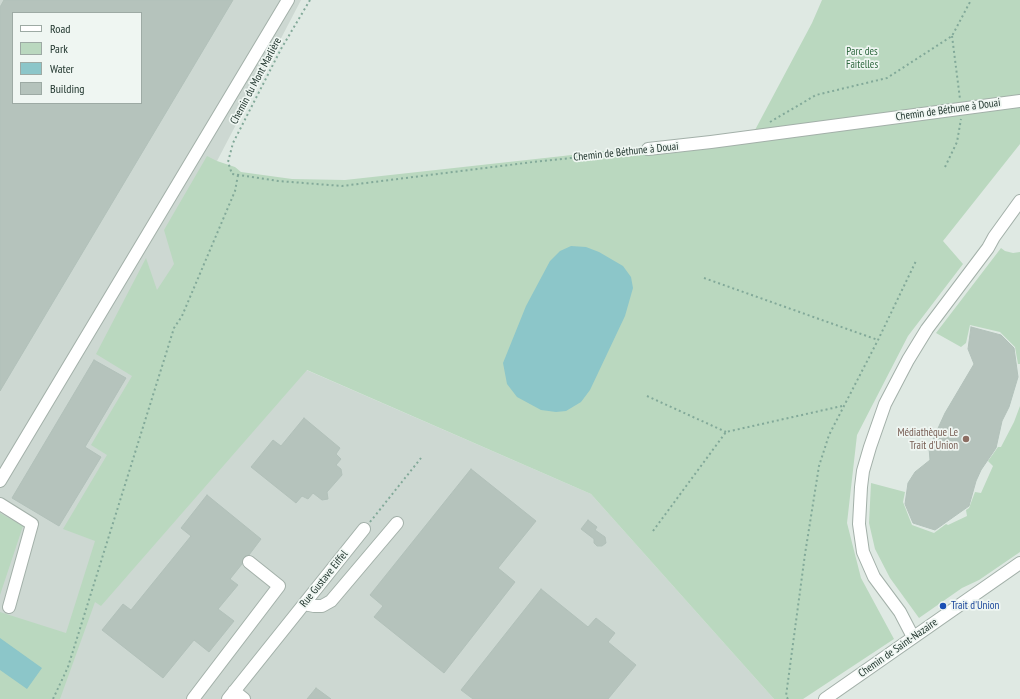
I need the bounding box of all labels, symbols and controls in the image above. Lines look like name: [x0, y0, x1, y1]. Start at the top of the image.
legend: [12, 12, 142, 104]
text: Road: [50, 21, 70, 36]
street label: Chemin du Mont Marlière: [228, 35, 284, 127]
text: Park: [50, 41, 68, 56]
park label: Parc des Faitelles: [846, 45, 878, 71]
text: Water: [50, 61, 74, 76]
text: Building: [50, 81, 85, 96]
street label: Chemin de Béthune à Douai: [895, 96, 1001, 124]
street label: Chemin de Béthune à Douai: [573, 140, 679, 164]
place label: Médiathèque Le Trait d'Union: [898, 426, 958, 452]
marker: Médiathèque Le Trait d'Union: [961, 434, 971, 444]
street label: Rue Gustave Eiffel: [297, 548, 351, 610]
place label: Trait d'Union: [951, 599, 999, 613]
marker: Trait d'Union: [938, 601, 948, 611]
street label: Chemin de Saint-Nazaire: [856, 616, 940, 680]

